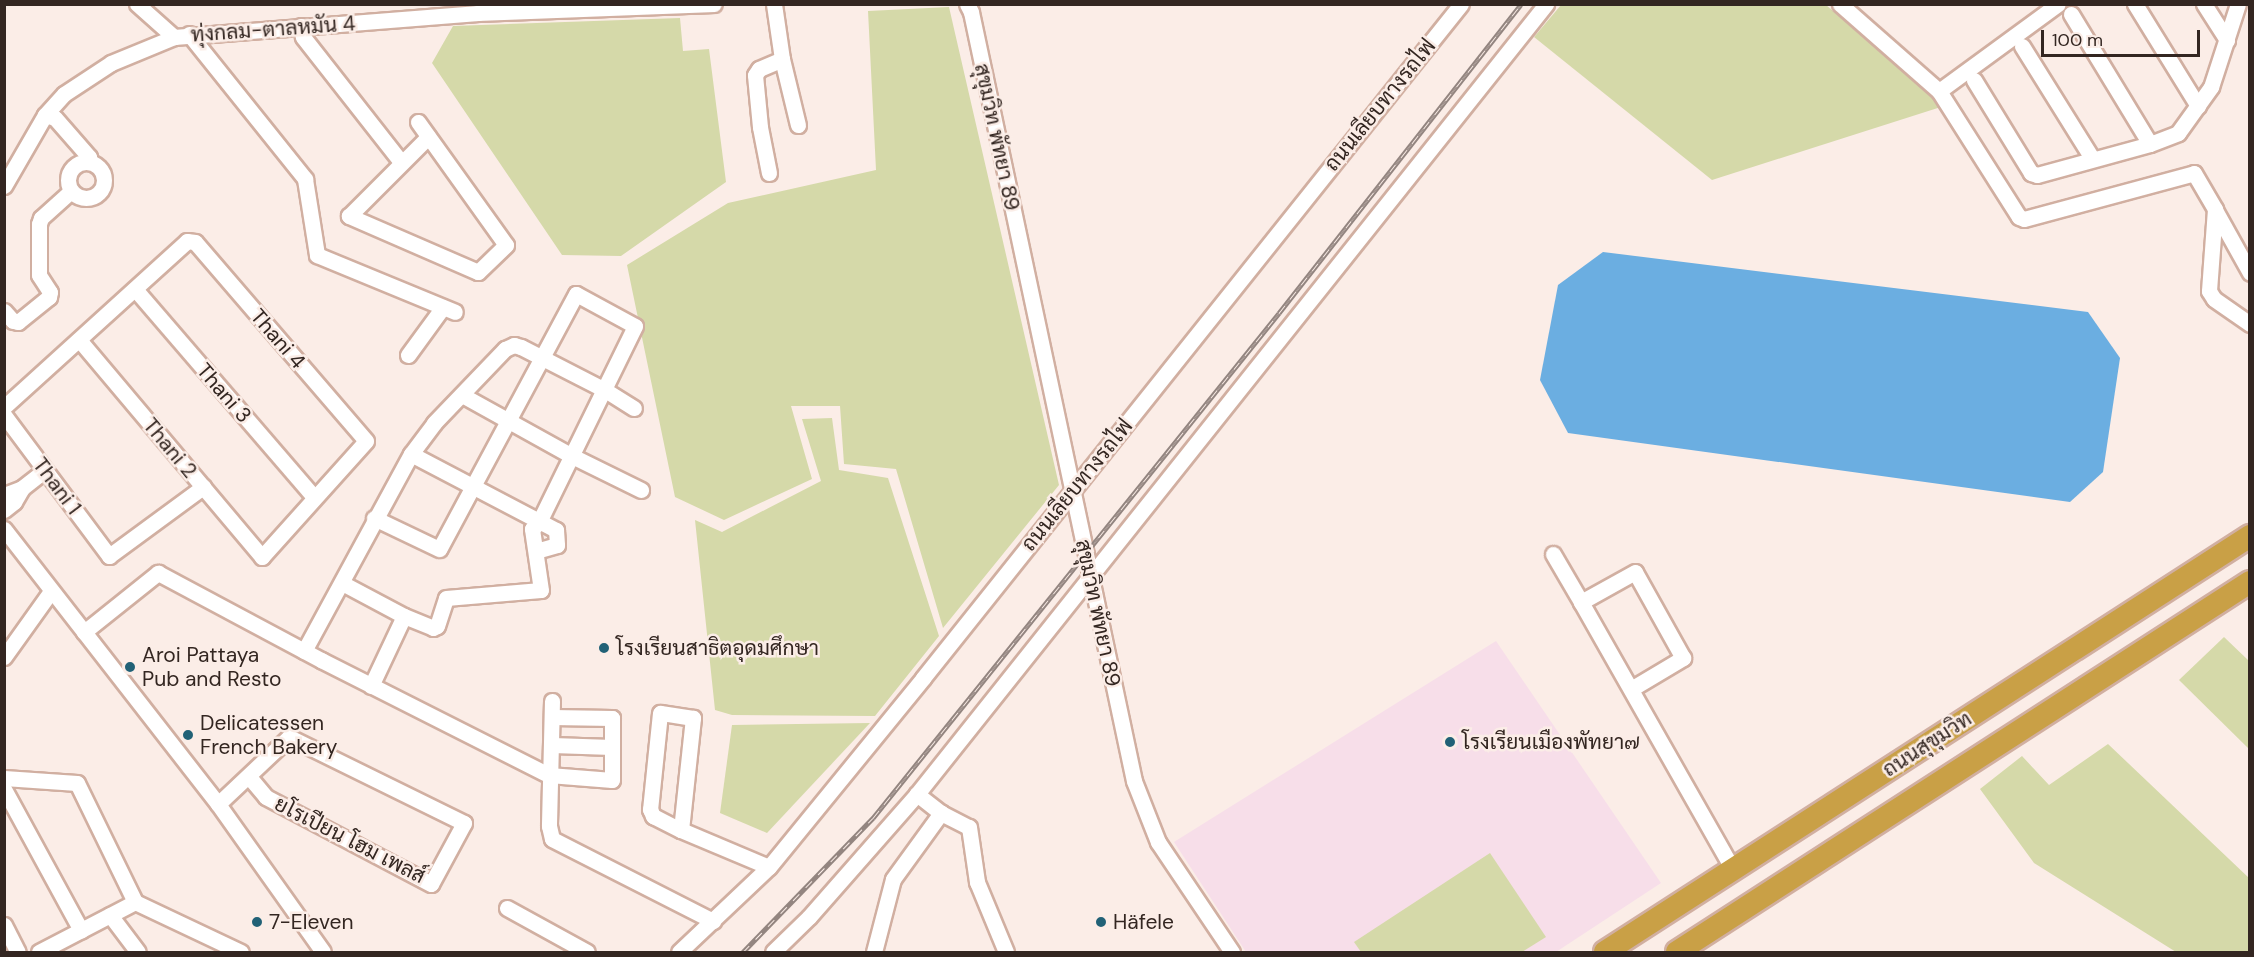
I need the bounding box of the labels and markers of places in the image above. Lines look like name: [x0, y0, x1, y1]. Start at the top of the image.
place label: โรงเรียนสาธิตอุดมศึกษา: [616, 635, 819, 661]
marker: โรงเรียนสาธิตอุดมศึกษา: [597, 641, 611, 655]
place label: Aroi Pattaya Pub and Resto: [142, 642, 281, 692]
marker: Aroi Pattaya Pub and Resto: [123, 660, 137, 674]
place label: Delicatessen French Bakery: [200, 710, 338, 760]
marker: Delicatessen French Bakery: [181, 728, 195, 742]
place label: โรงเรียนเมืองพัทยา๗: [1462, 729, 1640, 755]
marker: โรงเรียนเมืองพัทยา๗: [1443, 735, 1457, 749]
place label: 7-Eleven: [269, 909, 353, 935]
place label: Häfele: [1113, 909, 1174, 935]
marker: 7-Eleven: [250, 915, 264, 929]
marker: Häfele: [1094, 915, 1108, 929]

